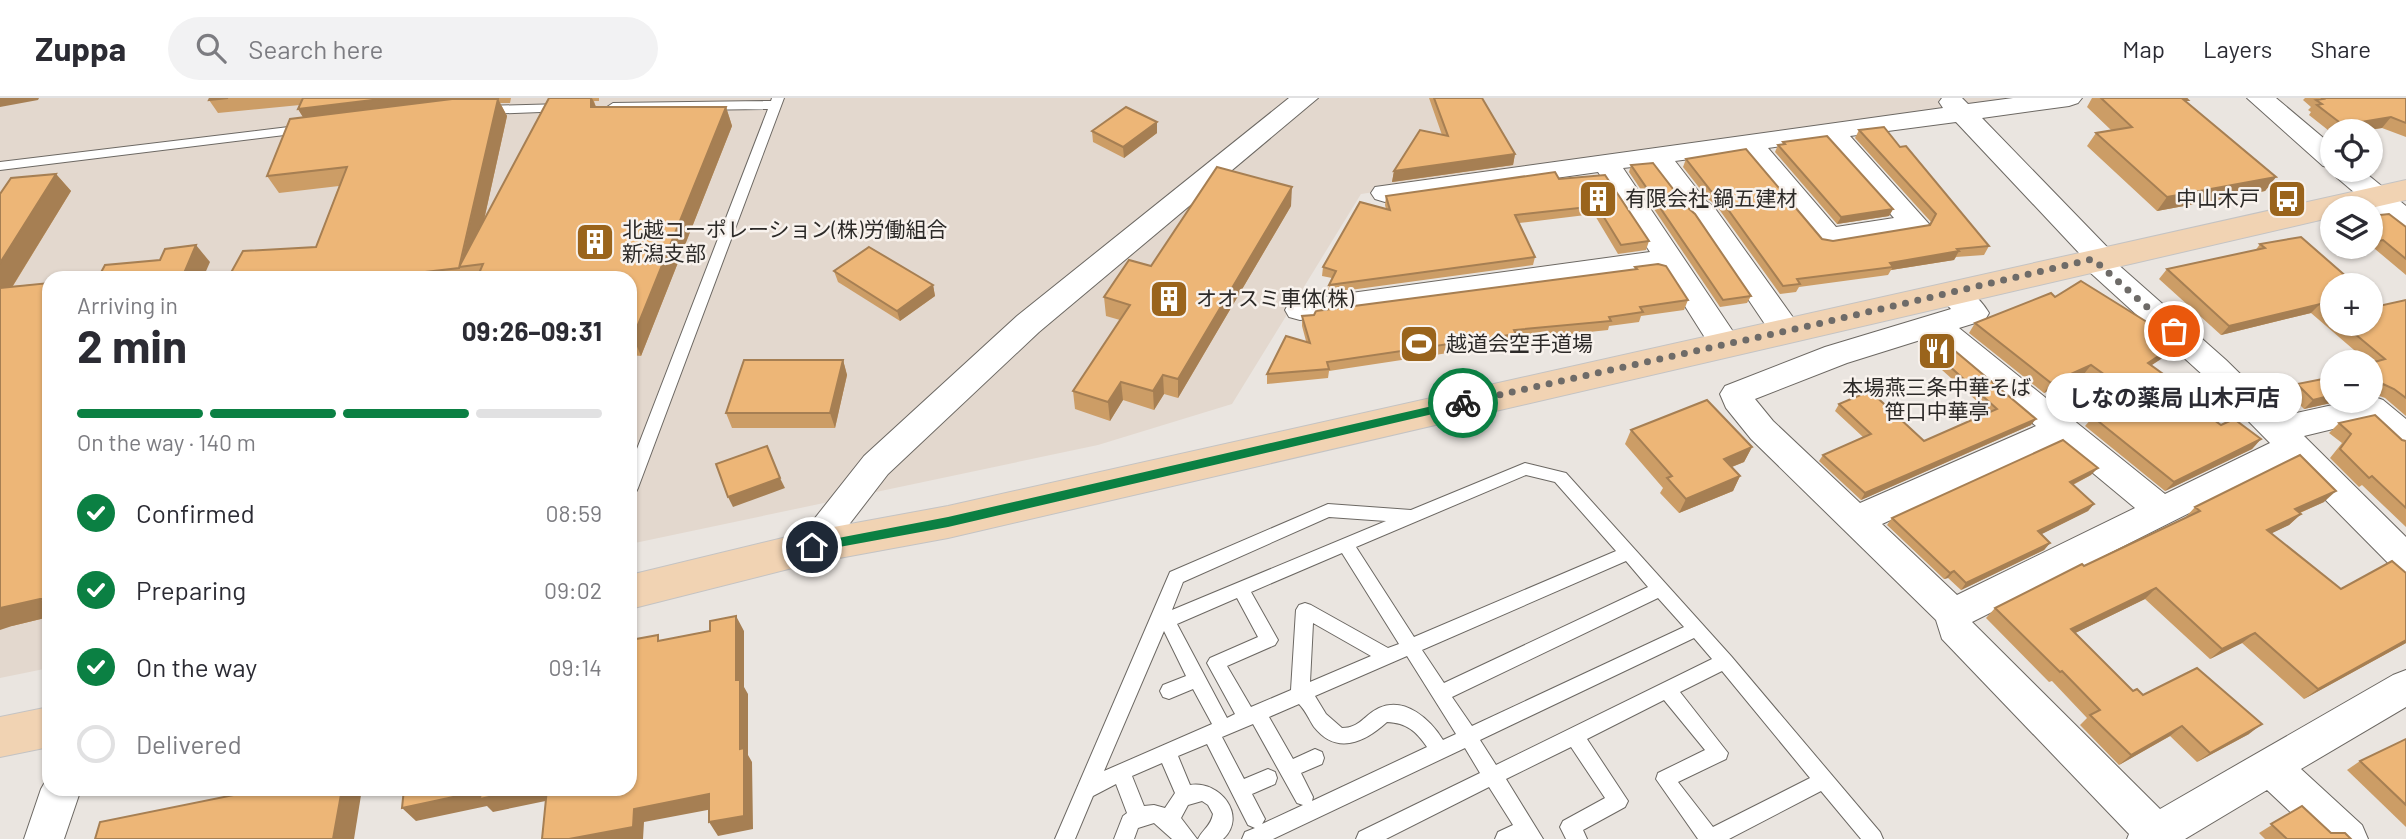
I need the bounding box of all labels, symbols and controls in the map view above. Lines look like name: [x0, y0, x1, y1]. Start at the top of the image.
search box: [168, 17, 658, 80]
text: Zuppa: [35, 28, 126, 68]
icon: search: [192, 29, 230, 67]
text: Search here: [248, 33, 383, 64]
text: Map: [2122, 34, 2165, 63]
text: Layers: [2203, 34, 2272, 63]
text: Share: [2310, 34, 2371, 63]
map controls: [2320, 119, 2383, 413]
button: locate: [2320, 119, 2383, 182]
building icon: 有限会社 鍋五建材: [1577, 178, 1619, 220]
bus stop icon: 中山木戸: [2266, 178, 2308, 220]
place label: 有限会社 鍋五建材: [1625, 185, 1797, 210]
place label: 中山木戸: [2176, 185, 2260, 210]
button: layers: [2320, 196, 2383, 259]
place label: 北越コーポレーション(株)労働組合 新潟支部: [622, 216, 948, 265]
building icon: 北越コーポレーション(株)労働組合 新潟支部: [574, 221, 616, 263]
button: +: [2320, 273, 2383, 336]
building icon: オオスミ車体(株): [1148, 278, 1190, 320]
place label: オオスミ車体(株): [1196, 285, 1354, 310]
text: Arriving in: [77, 291, 178, 319]
pin: [2144, 301, 2204, 361]
icon: bag: [2155, 312, 2193, 350]
text: 09:26–09:31: [462, 315, 602, 346]
text: 2 min: [77, 317, 187, 372]
sports icon: 越道会空手道場: [1398, 323, 1440, 365]
place label: 越道会空手道場: [1446, 330, 1593, 355]
restaurant icon: 本場燕三条中華そば 笹口中華亭: [1916, 330, 1958, 372]
button: −: [2320, 350, 2383, 413]
courier: [1428, 368, 1498, 438]
callout: しなの薬局 山木戸店: [2046, 373, 2302, 422]
place label: 本場燕三条中華そば 笹口中華亭: [1843, 374, 2032, 423]
text: しなの薬局 山木戸店: [2068, 383, 2280, 411]
icon: bike: [1444, 384, 1482, 422]
text: On the way · 140 m: [77, 428, 256, 456]
icon: check: [77, 494, 115, 532]
text: Confirmed: [136, 497, 255, 528]
text: 08:59: [545, 499, 602, 527]
pin: [782, 517, 842, 577]
icon: home: [793, 528, 831, 566]
icon: check: [77, 571, 115, 609]
text: Preparing: [136, 574, 246, 605]
text: 09:02: [544, 576, 602, 604]
icon: check: [77, 648, 115, 686]
text: On the way: [136, 651, 257, 682]
text: 09:14: [549, 653, 602, 681]
text: Delivered: [136, 728, 242, 759]

